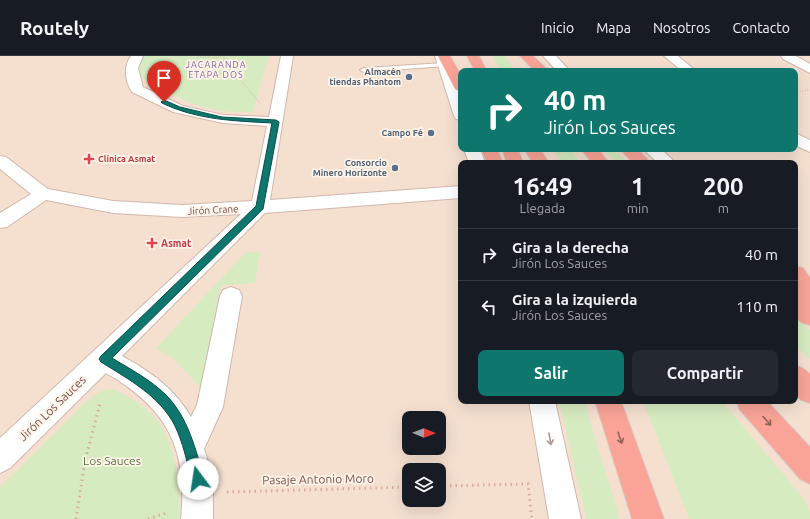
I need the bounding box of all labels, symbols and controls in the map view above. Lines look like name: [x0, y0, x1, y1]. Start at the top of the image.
text: Routely: [20, 17, 89, 39]
text: Inicio: [541, 20, 574, 36]
text: Mapa: [596, 20, 631, 36]
text: Nosotros: [653, 20, 710, 36]
text: Contacto: [732, 20, 790, 36]
district label: JACARANDA ETAPA DOS: [185, 60, 247, 80]
pin: [147, 61, 181, 102]
icon: arrive: [153, 67, 175, 89]
place label: Almacén tiendas Phantom: [329, 67, 401, 87]
marker: Almacén tiendas Phantom: [404, 72, 414, 82]
icon: right: [478, 84, 530, 136]
text: 40 m: [544, 84, 606, 115]
text: Jirón Los Sauces: [544, 117, 676, 137]
place label: Campo Fé: [381, 128, 423, 138]
marker: Campo Fé: [426, 128, 436, 138]
marker: Clínica Asmat: [83, 153, 95, 165]
place label: Clínica Asmat: [98, 154, 155, 164]
place label: Consorcio Minero Horizonte: [313, 158, 387, 178]
marker: Consorcio Minero Horizonte: [390, 163, 400, 173]
text: 16:49: [512, 173, 572, 200]
text: 1: [631, 173, 644, 200]
text: 200: [703, 173, 744, 200]
text: Llegada: [520, 201, 565, 215]
text: min: [627, 201, 649, 215]
text: m: [718, 201, 729, 215]
street label: Jirón Crane: [187, 203, 239, 217]
marker: Asmat: [146, 237, 158, 249]
place label: Asmat: [161, 238, 192, 249]
text: Gira a la derecha: [512, 239, 629, 256]
icon: right: [478, 244, 500, 266]
text: 40 m: [745, 246, 778, 263]
text: Jirón Los Sauces: [512, 256, 607, 270]
text: Gira a la izquierda: [512, 291, 638, 308]
icon: left: [478, 296, 500, 318]
text: 110 m: [736, 298, 778, 315]
text: Jirón Los Sauces: [512, 308, 607, 322]
button: Salir: [478, 350, 624, 396]
button: Compartir: [632, 350, 778, 396]
street label: Jirón Los Sauces: [16, 373, 88, 443]
north arrow: [402, 411, 446, 455]
map controls: [402, 411, 446, 507]
one-way arrow: [762, 416, 771, 426]
one-way arrow: [617, 431, 625, 443]
one-way arrow: [546, 432, 554, 445]
park label: Los Sauces: [83, 454, 141, 467]
position arrow: [177, 458, 219, 500]
button: layers: [402, 463, 446, 507]
street label: Pasaje Antonio Moro: [262, 472, 374, 486]

